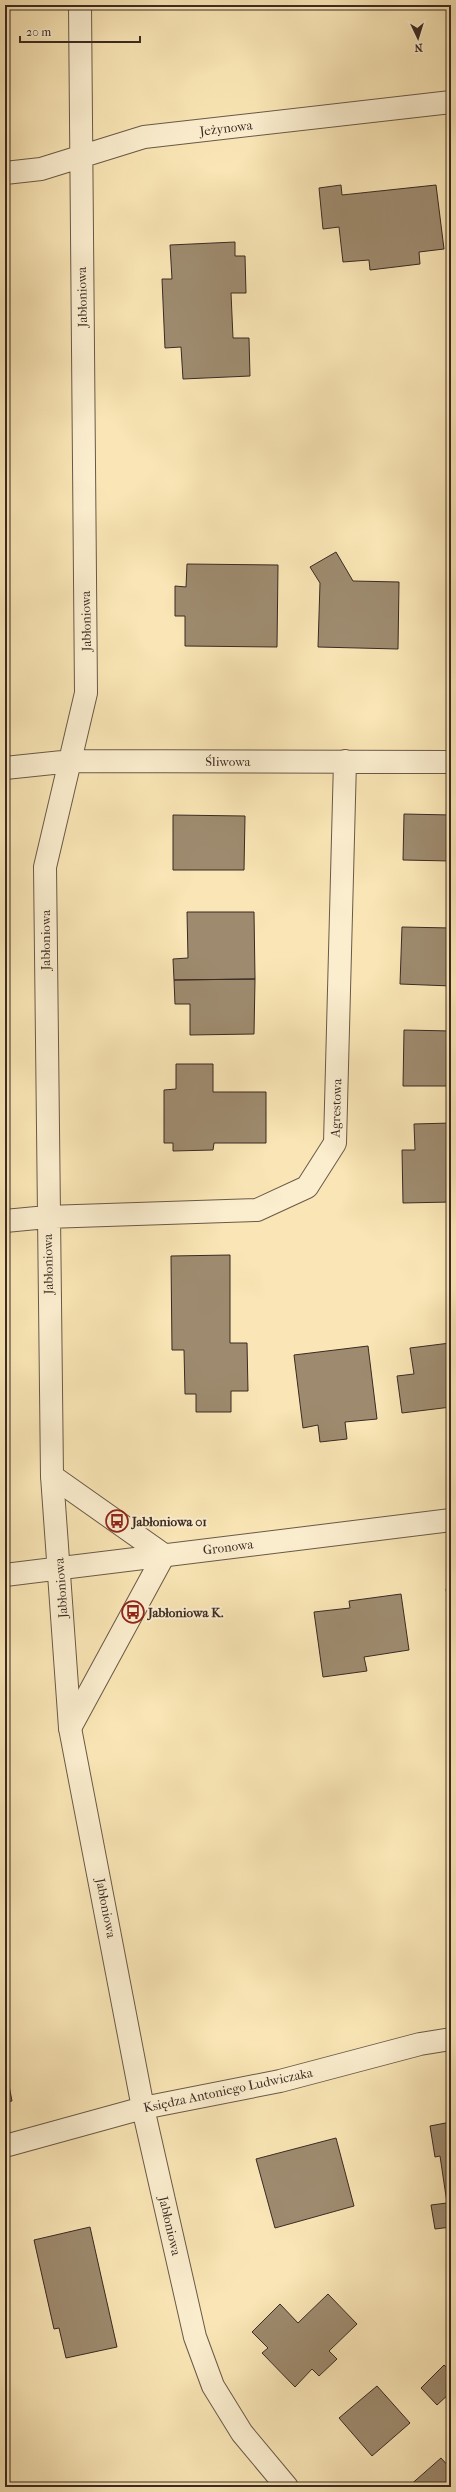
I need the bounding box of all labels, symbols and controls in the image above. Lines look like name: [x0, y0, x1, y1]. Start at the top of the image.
scale bar: [20, 18, 140, 44]
north arrow: [398, 18, 438, 58]
text: 20 m: [26, 25, 51, 39]
text: N: [413, 41, 423, 54]
street label: Jeżynowa: [198, 117, 254, 139]
street label: Jabłoniowa: [74, 266, 90, 328]
street label: Jabłoniowa: [78, 590, 94, 652]
street label: Śliwowa: [205, 754, 252, 769]
street label: Jabłoniowa: [38, 909, 53, 971]
street label: Agrestowa: [327, 1077, 345, 1139]
street label: Jabłoniowa: [40, 1233, 56, 1295]
bus stop icon: Jabłoniowa 01: [104, 1508, 130, 1534]
place label: Jabłoniowa 01: [130, 1514, 207, 1530]
street label: Gronowa: [202, 1536, 255, 1558]
street label: Jabłoniowa: [51, 1556, 71, 1620]
bus stop icon: Jabłoniowa K.: [120, 1599, 146, 1625]
place label: Jabłoniowa K.: [146, 1605, 224, 1621]
street label: Jabłoniowa: [93, 1876, 119, 1940]
street label: Księdza Antoniego Ludwiczaka: [142, 2064, 315, 2115]
street label: Jabłoniowa: [156, 2194, 184, 2258]

